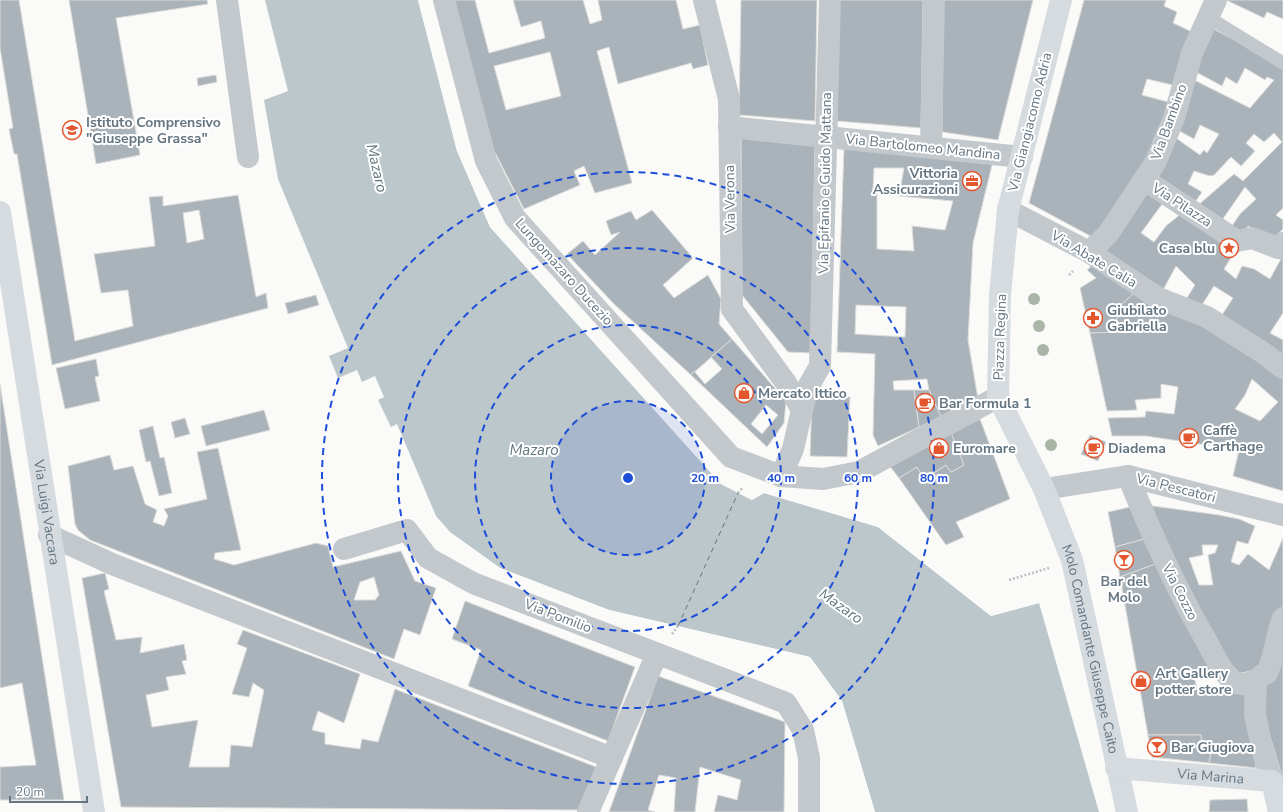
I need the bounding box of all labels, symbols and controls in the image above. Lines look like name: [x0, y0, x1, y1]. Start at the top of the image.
street label: Via Giangiacomo Adria: [1003, 50, 1057, 195]
street label: Via Bambino: [1146, 81, 1192, 164]
street label: Via Epifanio e Guido Mattana: [814, 92, 836, 275]
place label: Istituto Comprensivo "Giuseppe Grassa": [86, 113, 221, 148]
school or university icon: Istituto Comprensivo "Giuseppe Grassa": [61, 119, 83, 141]
street label: Via Bartolomeo Mandina: [844, 129, 1001, 165]
water label: Mazaro: [362, 142, 392, 194]
place label: Vittoria Assicurazioni: [873, 164, 958, 199]
street label: Via Verona: [720, 165, 740, 234]
office icon: Vittoria Assicurazioni: [961, 170, 983, 192]
street label: Via Pilazza: [1148, 178, 1216, 231]
street label: Lungomazaro Ducezio: [511, 214, 617, 330]
street label: Via Abate Calia: [1047, 225, 1140, 292]
place icon: Casa blu: [1218, 237, 1240, 259]
place label: Casa blu: [1159, 239, 1215, 258]
street label: Piazza Regina: [989, 293, 1011, 381]
place label: Giubilato Gabriella: [1107, 301, 1167, 336]
pharmacy icon: Giubilato Gabriella: [1082, 307, 1104, 329]
shop icon: Mercato Ittico: [733, 382, 755, 404]
place label: Mercato Ittico: [758, 384, 847, 403]
cafe icon: Bar Formula 1: [914, 392, 936, 414]
place label: Bar Formula 1: [939, 394, 1031, 413]
place label: Caffè Carthage: [1203, 421, 1263, 456]
cafe icon: Caffè Carthage: [1178, 427, 1200, 449]
shop icon: Euromare: [928, 437, 950, 459]
cafe icon: Diadema: [1083, 437, 1105, 459]
place label: Euromare: [953, 439, 1016, 458]
place label: Diadema: [1108, 439, 1166, 458]
water label: Mazaro: [509, 440, 559, 460]
street label: Via Luigi Vaccara: [29, 457, 65, 566]
street label: Via Pescatori: [1133, 469, 1218, 507]
text: 20 m: [691, 470, 719, 486]
text: 40 m: [767, 470, 795, 486]
text: 60 m: [844, 470, 872, 486]
text: 80 m: [920, 470, 948, 486]
centre of rings: [621, 471, 635, 485]
street label: Molo Comandante Giuseppe Caito: [1057, 541, 1124, 756]
bar icon: Bar del Molo: [1113, 549, 1135, 571]
street label: Via Cozzo: [1157, 560, 1202, 624]
place label: Bar del Molo: [1100, 572, 1148, 607]
water label: Mazaro: [815, 584, 867, 628]
street label: Via Pomilio: [521, 594, 595, 638]
place label: Art Gallery potter store: [1155, 664, 1232, 699]
shop icon: Art Gallery potter store: [1130, 670, 1152, 692]
bar icon: Bar Giugiova: [1146, 736, 1168, 758]
place label: Bar Giugiova: [1171, 738, 1254, 757]
street label: Via Marina: [1176, 764, 1245, 788]
scale bar: [10, 778, 87, 804]
text: 20 m: [16, 784, 44, 800]

